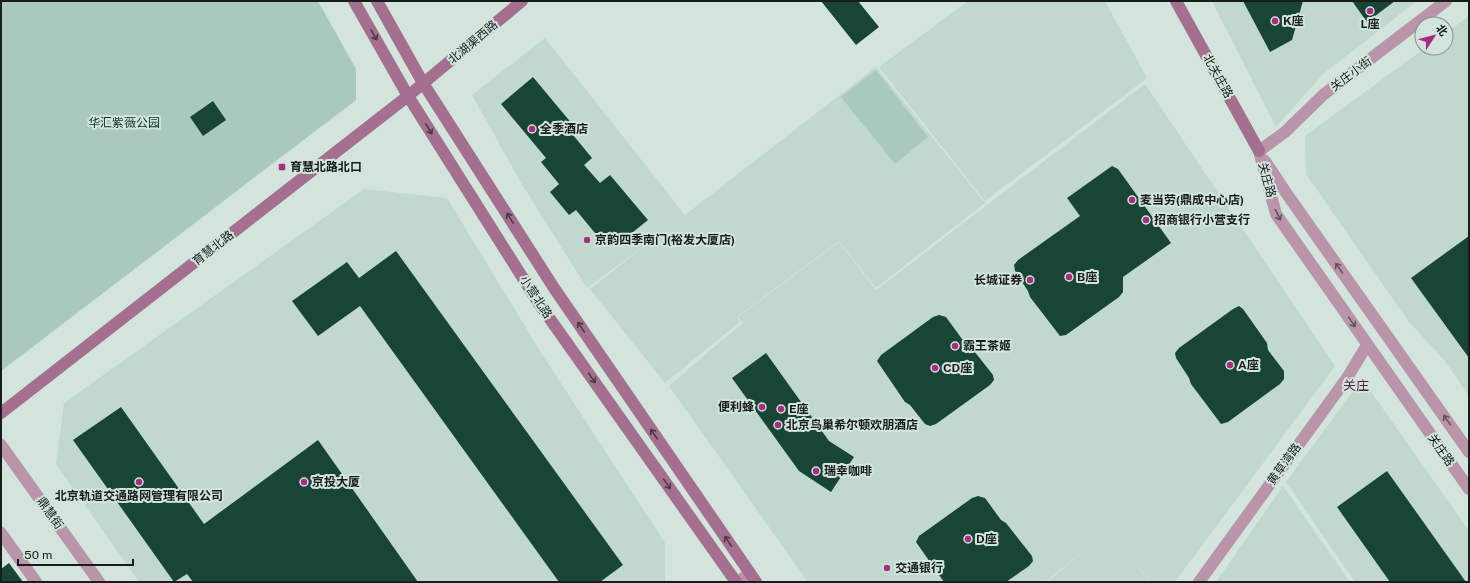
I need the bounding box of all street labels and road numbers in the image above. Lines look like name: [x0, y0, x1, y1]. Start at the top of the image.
street label: 北湖渠西路: [446, 17, 500, 67]
street label: 北关庄路: [1200, 52, 1236, 100]
street label: 关庄小街: [1328, 54, 1374, 94]
street label: 关庄路: [1256, 161, 1278, 199]
street label: 育慧北路: [190, 228, 236, 268]
street label: 小营北路: [517, 273, 555, 321]
street label: 关庄路: [1425, 431, 1457, 469]
street label: 黄草湾路: [1264, 440, 1304, 488]
street label: 鼎慧街: [34, 494, 66, 532]

